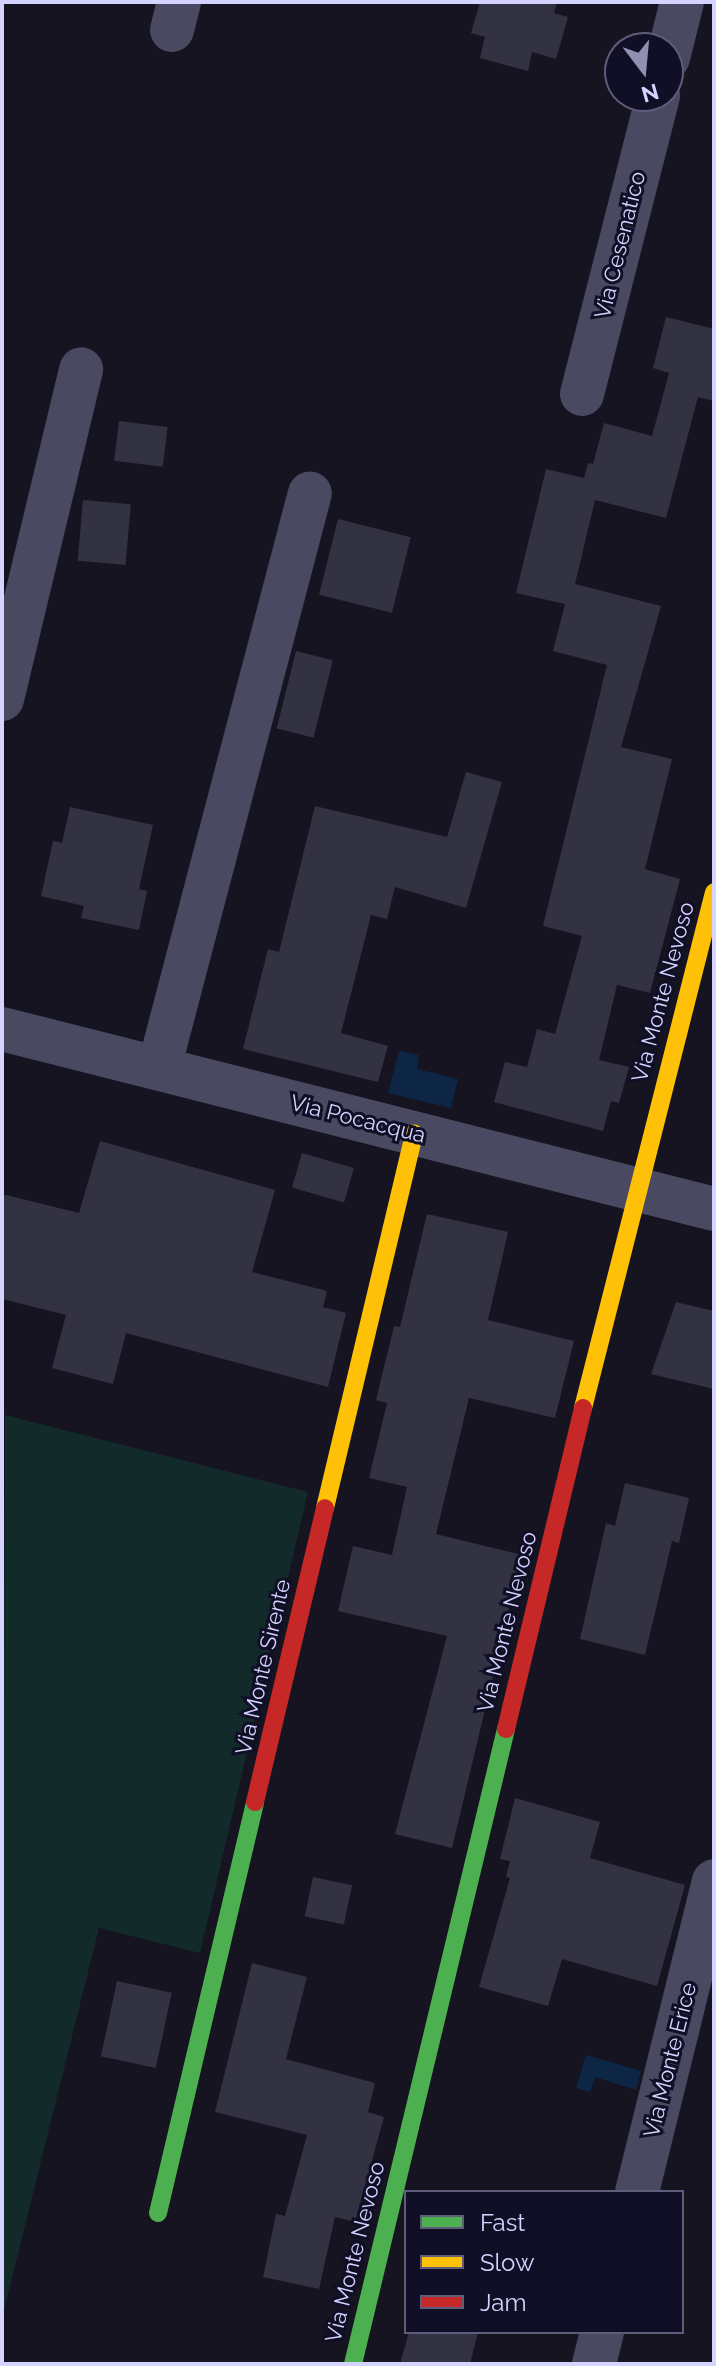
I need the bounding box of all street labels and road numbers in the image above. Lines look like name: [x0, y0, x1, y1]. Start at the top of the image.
street label: Via Cesenatico: [589, 169, 651, 321]
street label: Via Monte Nevoso: [626, 899, 700, 1085]
street label: Via Pocacqua: [288, 1089, 428, 1149]
street label: Via Monte Nevoso: [472, 1529, 542, 1715]
street label: Via Monte Sirente: [230, 1577, 296, 1757]
street label: Via Monte Erice: [638, 1980, 702, 2140]
street label: Via Monte Nevoso: [320, 2159, 390, 2345]

